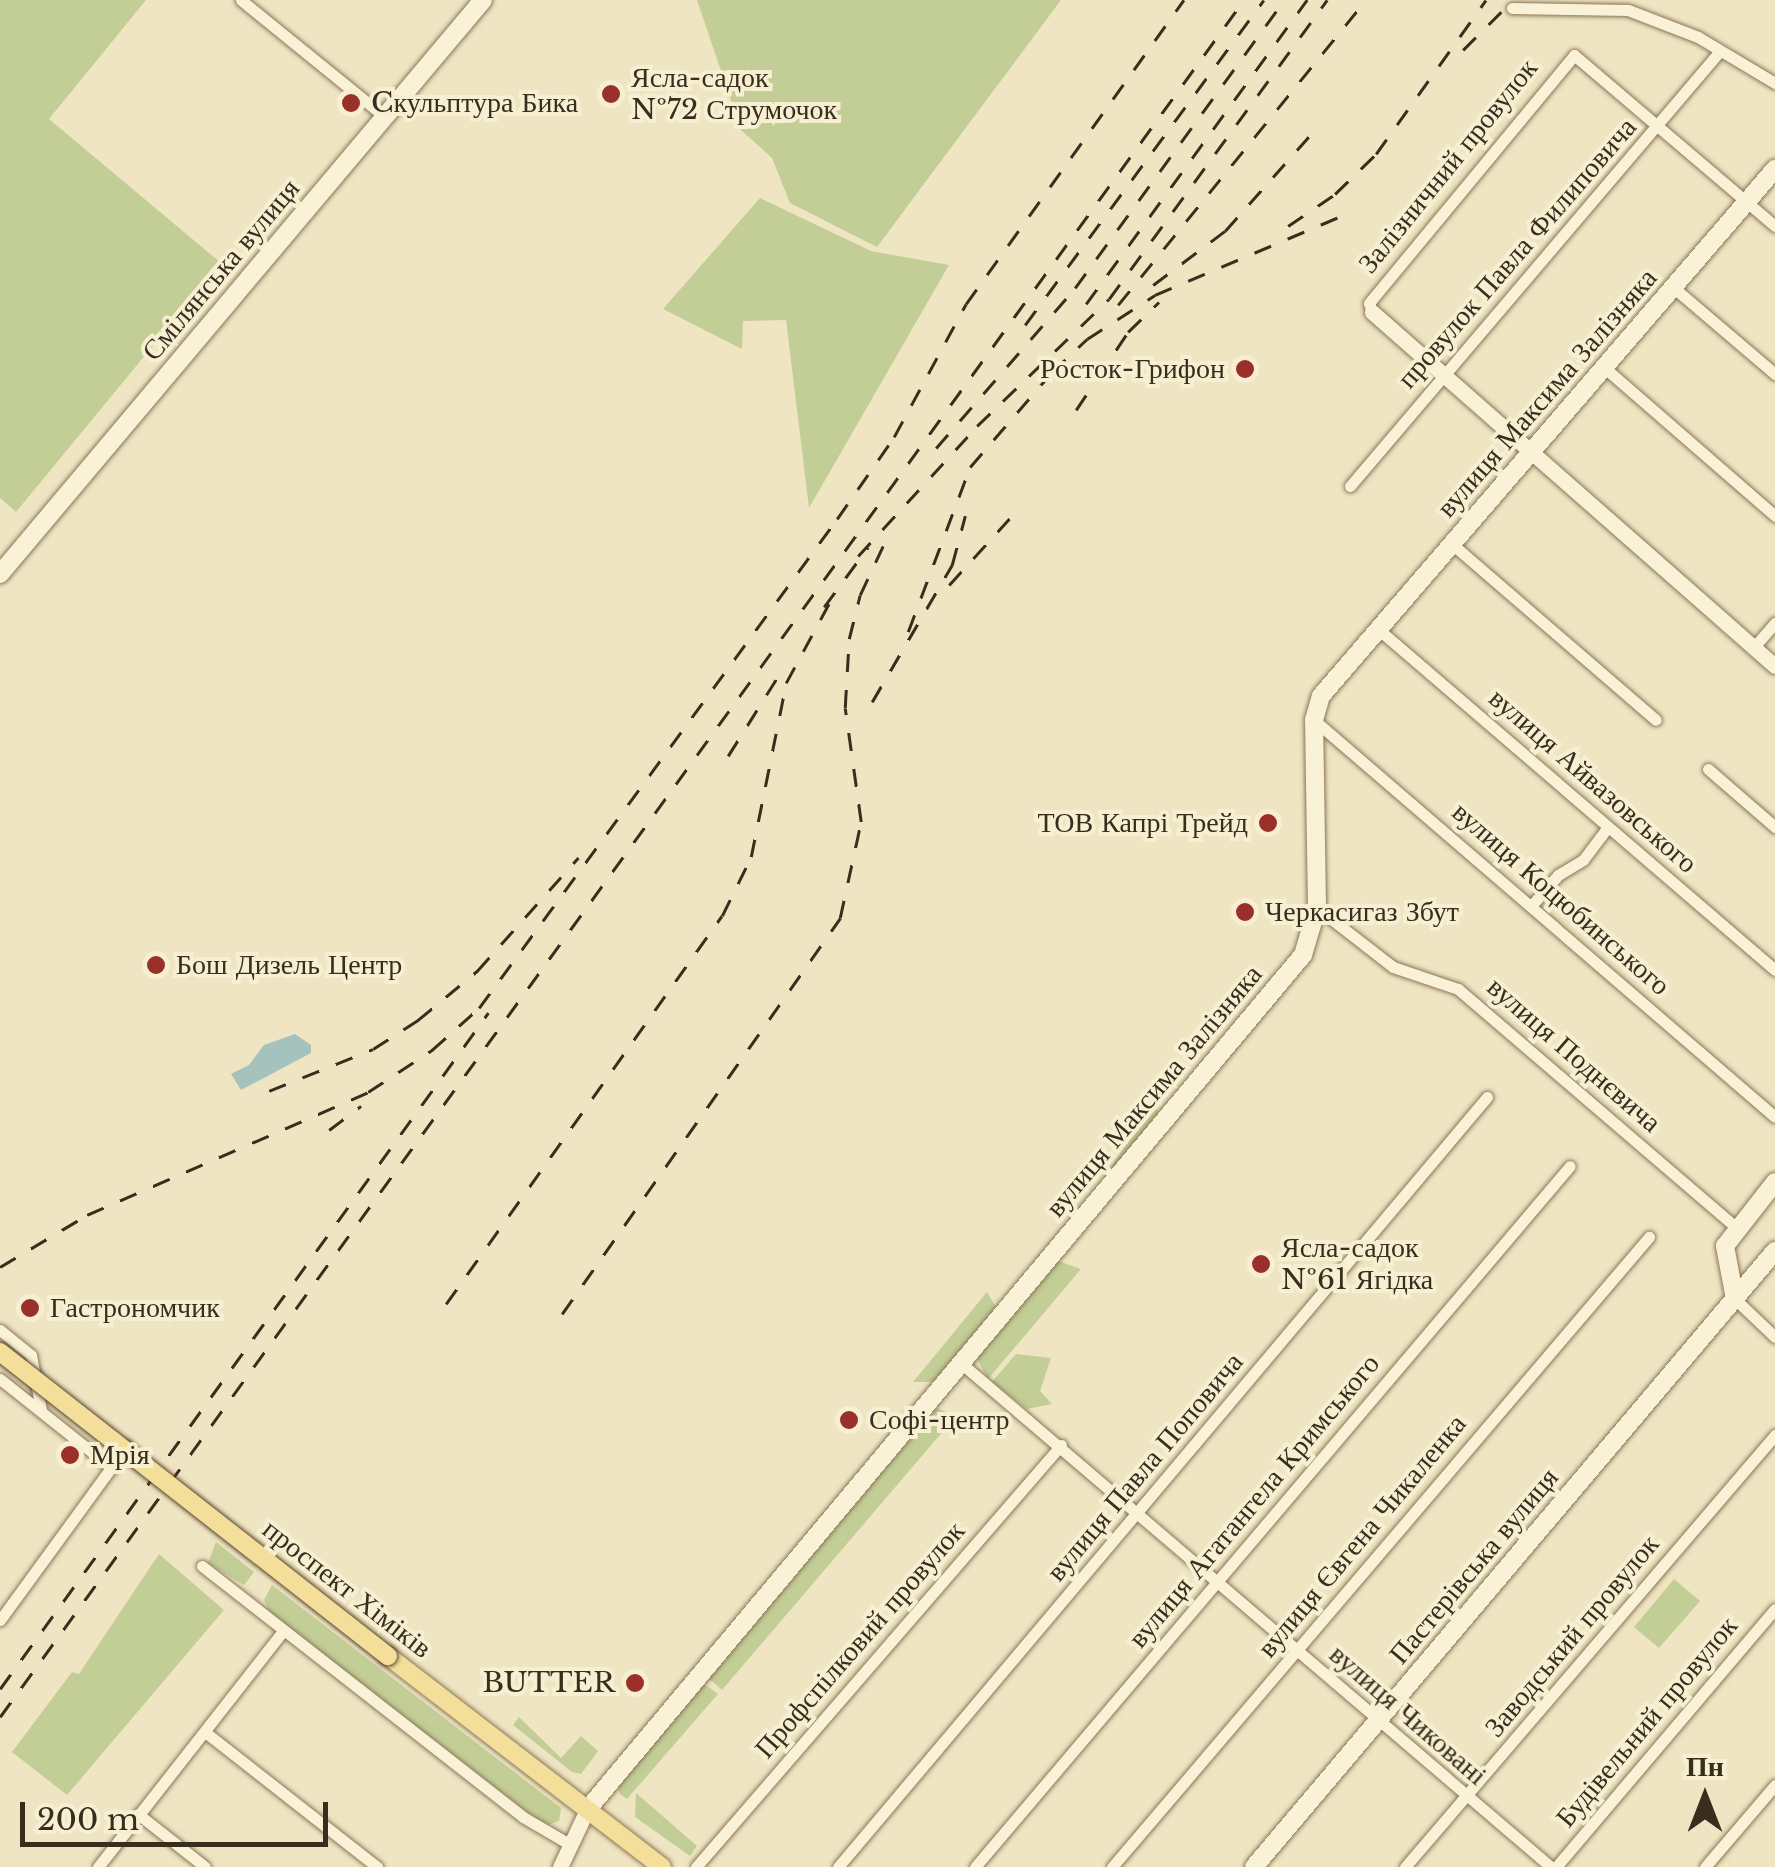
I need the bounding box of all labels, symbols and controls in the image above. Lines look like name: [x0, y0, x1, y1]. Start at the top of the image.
street label: Залізничний провулок: [1351, 52, 1545, 280]
place label: Ясла-садок №72 Струмочок: [631, 61, 837, 127]
marker: Ясла-садок №72 Струмочок: [600, 83, 622, 105]
place label: Cкульптура Бика: [371, 86, 578, 120]
marker: Cкульптура Бика: [340, 92, 362, 114]
street label: провулок Павла Филиповича: [1390, 111, 1644, 395]
street label: Смілянська вулиця: [135, 172, 307, 368]
street label: вулиця Максима Залізняка: [1430, 262, 1664, 524]
place label: Росток-Грифон: [1040, 352, 1225, 386]
marker: Росток-Грифон: [1234, 358, 1256, 380]
street label: вулиця Айвазовського: [1482, 682, 1704, 880]
street label: вулиця Коцюбинського: [1445, 795, 1677, 1003]
place label: ТОВ Капрі Трейд: [1037, 806, 1248, 840]
marker: ТОВ Капрі Трейд: [1257, 812, 1279, 834]
place label: Черкасигаз Збут: [1265, 895, 1459, 929]
marker: Черкасигаз Збут: [1234, 901, 1256, 923]
place label: Бош Дизель Центр: [176, 948, 402, 982]
marker: Бош Дизель Центр: [145, 954, 167, 976]
street label: вулиця Максима Залізняка: [1039, 958, 1269, 1224]
street label: вулиця Поднєвича: [1480, 970, 1668, 1140]
place label: Ясла-садок №61 Ягідка: [1281, 1231, 1433, 1297]
marker: Ясла-садок №61 Ягідка: [1250, 1253, 1272, 1275]
place label: Гастрономчик: [50, 1291, 220, 1325]
marker: Гастрономчик: [19, 1297, 41, 1319]
street label: вулиця Павла Поповича: [1040, 1346, 1250, 1588]
street label: вулиця Агатангела Кримського: [1121, 1347, 1387, 1655]
place label: Софі-центр: [869, 1403, 1010, 1437]
street label: вулиця Євгена Чикаленка: [1251, 1408, 1473, 1664]
marker: Софі-центр: [838, 1409, 860, 1431]
place label: Мрія: [90, 1438, 150, 1472]
marker: Мрія: [59, 1444, 81, 1466]
street label: Пастерівська вулиця: [1382, 1461, 1566, 1671]
street label: проспект Хіміків: [256, 1513, 438, 1665]
street label: Профспілковий провулок: [748, 1515, 972, 1765]
street label: Заводський провулок: [1478, 1528, 1666, 1744]
street label: Будівельний провулок: [1549, 1610, 1745, 1834]
street label: вулиця Чиковані: [1323, 1638, 1493, 1792]
place label: BUTTER: [482, 1666, 615, 1700]
marker: BUTTER: [624, 1672, 646, 1694]
north arrow: [1655, 1747, 1755, 1847]
text: Пн: [1686, 1749, 1724, 1784]
scale bar: [25, 1782, 332, 1844]
text: 200 m: [37, 1801, 139, 1838]

